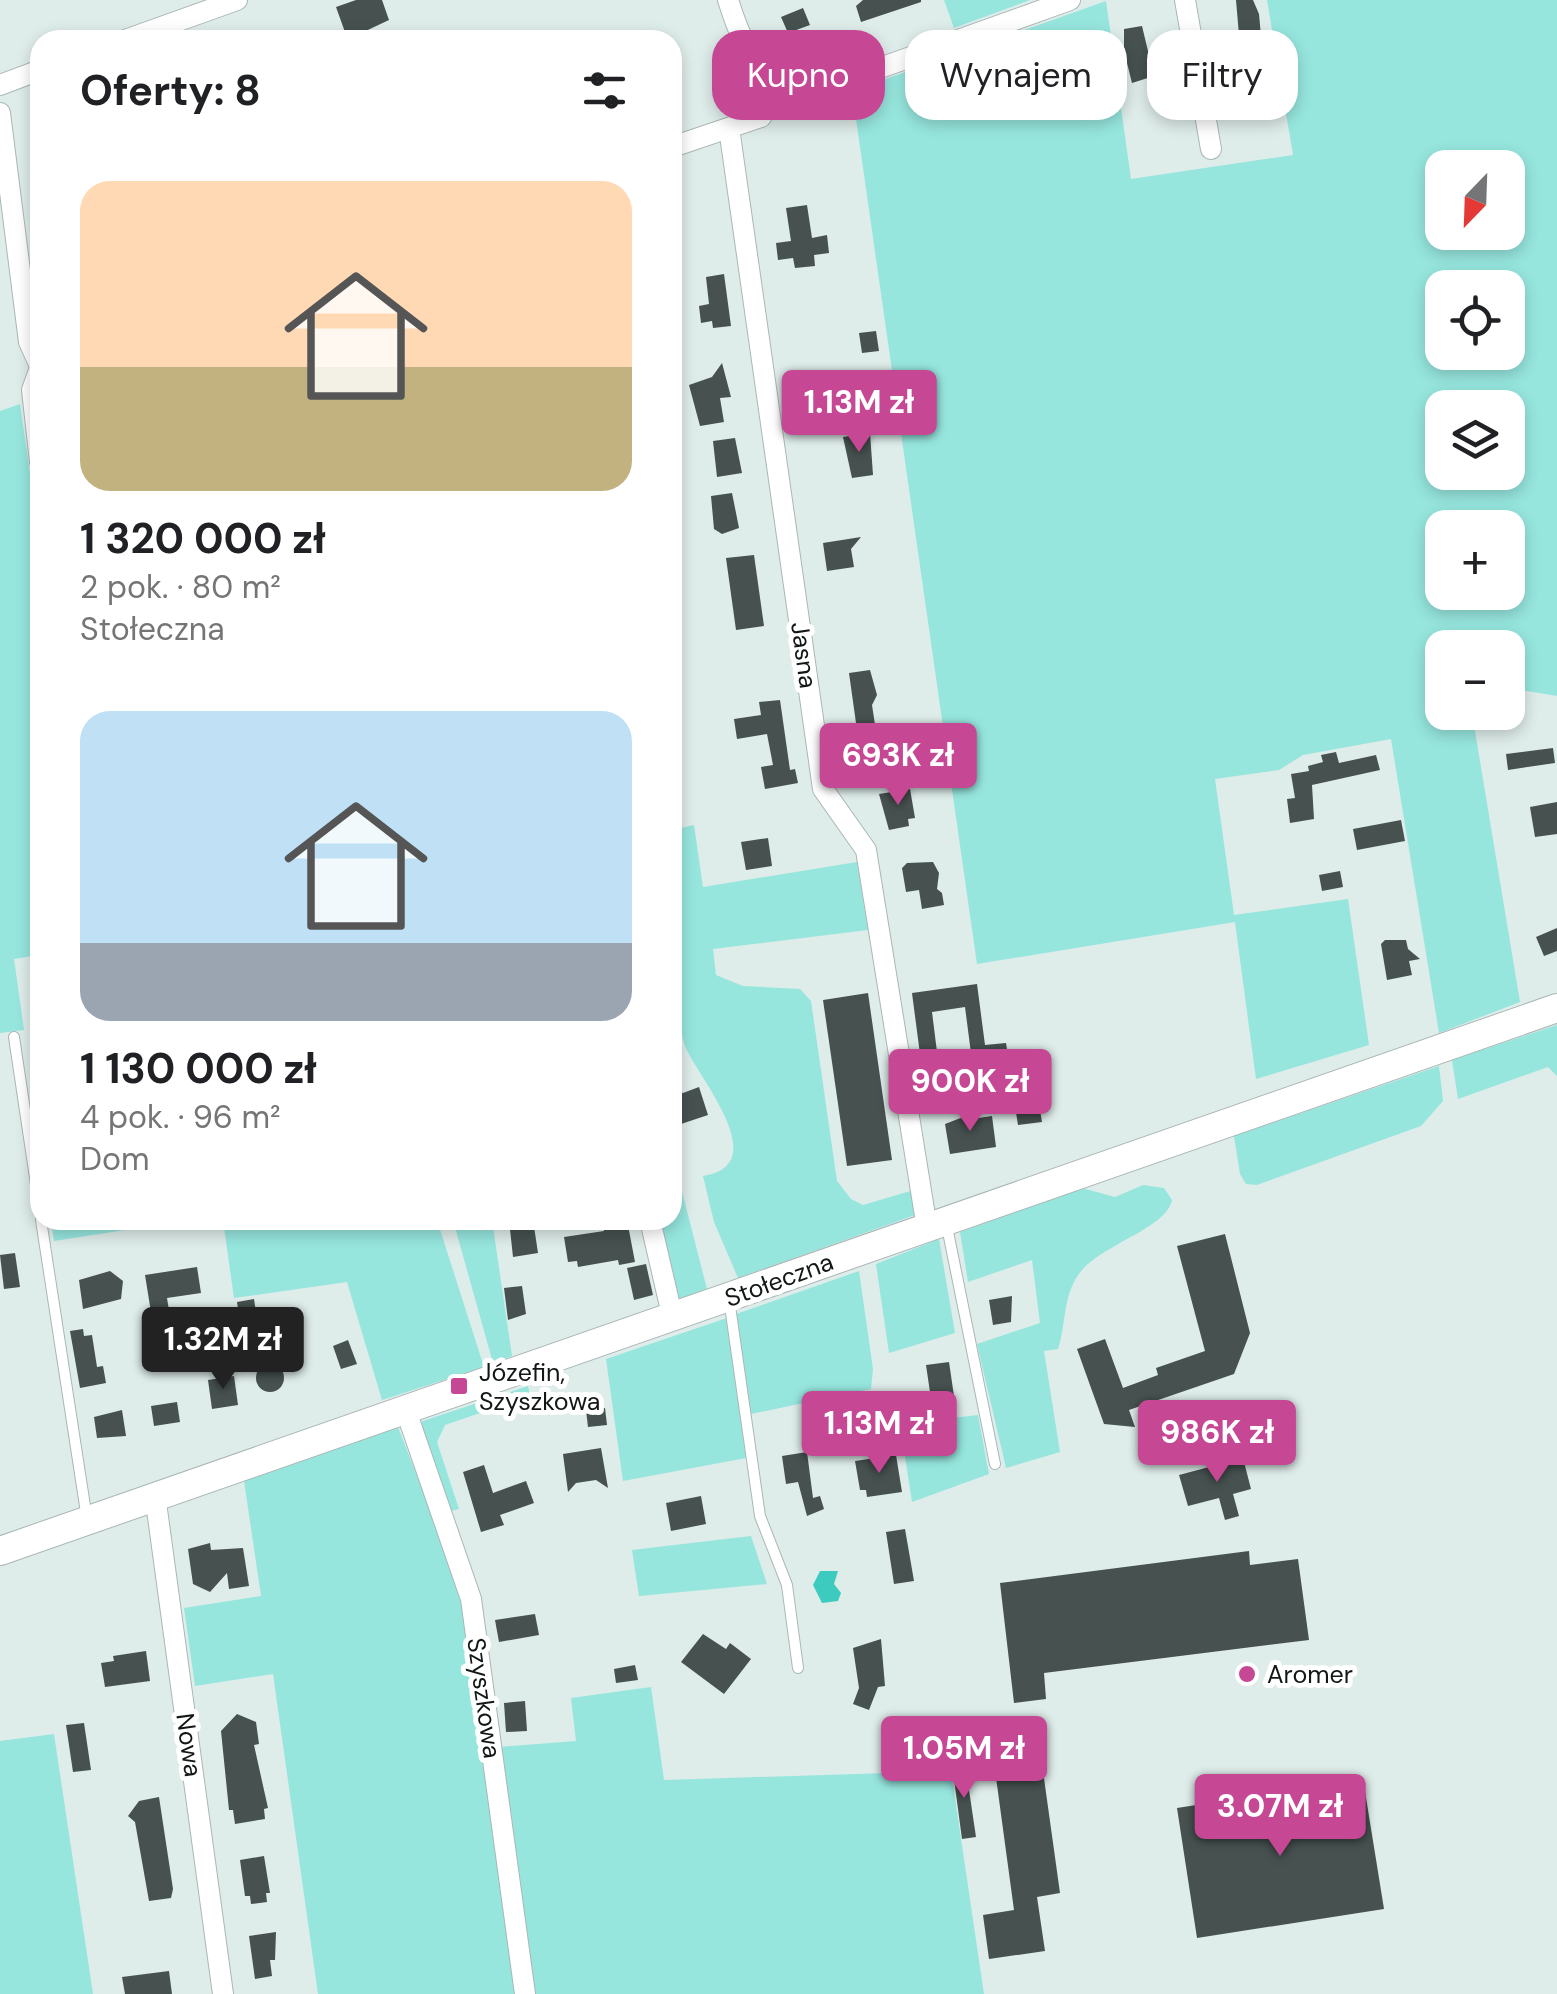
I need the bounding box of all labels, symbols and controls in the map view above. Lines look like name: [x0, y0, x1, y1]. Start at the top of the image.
chip: Kupno: [712, 30, 885, 120]
chip: Wynajem: [905, 30, 1127, 120]
chip: Filtry: [1147, 30, 1298, 120]
text: Oferty: 8: [80, 63, 261, 118]
icon: filters: [577, 63, 632, 118]
north arrow: [1425, 150, 1525, 250]
map controls: [1425, 150, 1525, 730]
icon: home: [266, 246, 446, 426]
button: locate: [1425, 270, 1525, 370]
pin: 1.13M zł: [756, 370, 962, 455]
text: 1.13M zł: [804, 381, 914, 423]
button: layers: [1425, 390, 1525, 490]
button: +: [1425, 510, 1525, 610]
text: 1 320 000 zł: [80, 511, 326, 566]
text: 2 pok. · 80 m²: [80, 566, 281, 608]
text: Stołeczna: [80, 608, 225, 650]
street label: Jasna: [783, 620, 825, 690]
button: −: [1425, 630, 1525, 730]
pin: 693K zł: [806, 723, 990, 808]
text: 693K zł: [842, 734, 954, 776]
icon: home: [266, 776, 446, 956]
text: 1 130 000 zł: [80, 1041, 317, 1096]
pin: 900K zł: [878, 1049, 1062, 1134]
text: 900K zł: [911, 1060, 1029, 1102]
text: 4 pok. · 96 m²: [80, 1096, 281, 1138]
text: Dom: [80, 1138, 150, 1180]
street label: Stołeczna: [720, 1245, 838, 1315]
pin: 1.32M zł: [120, 1307, 326, 1392]
text: 1.32M zł: [164, 1318, 282, 1360]
place label: Józefin, Szyszkowa: [479, 1356, 600, 1418]
marker: Józefin, Szyszkowa: [448, 1375, 470, 1397]
pin: 1.13M zł: [776, 1391, 982, 1476]
pin: 986K zł: [1125, 1400, 1309, 1485]
text: 1.13M zł: [824, 1402, 934, 1444]
text: 986K zł: [1160, 1411, 1274, 1453]
street label: Szyszkowa: [459, 1636, 509, 1760]
place label: Aromer: [1267, 1658, 1353, 1691]
marker: Aromer: [1236, 1663, 1258, 1685]
street label: Nowa: [168, 1711, 210, 1779]
pin: 1.05M zł: [861, 1716, 1067, 1801]
text: 1.05M zł: [903, 1727, 1025, 1769]
pin: 3.07M zł: [1177, 1774, 1383, 1859]
text: 3.07M zł: [1217, 1785, 1343, 1827]

